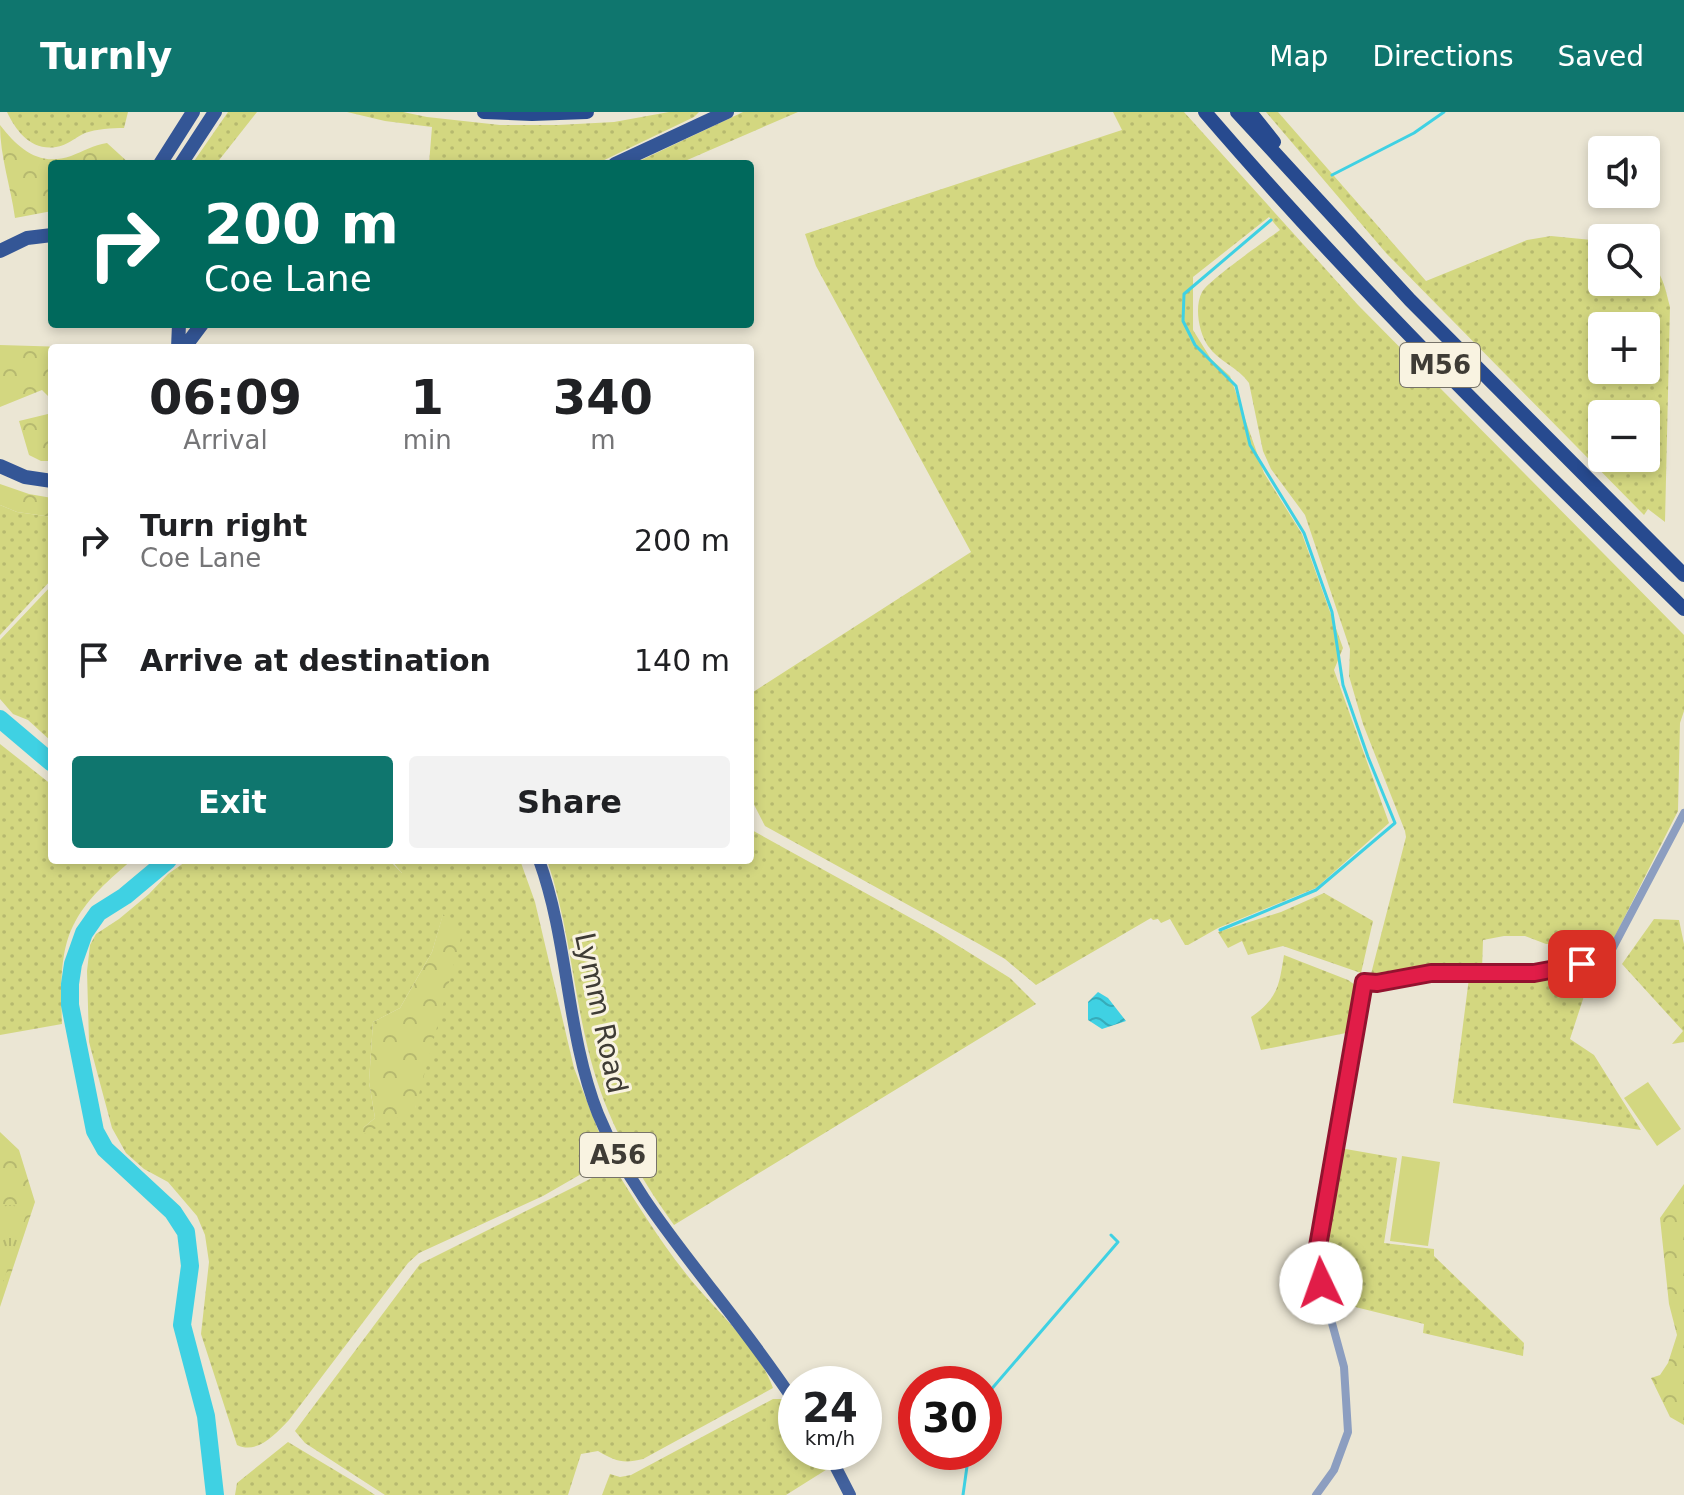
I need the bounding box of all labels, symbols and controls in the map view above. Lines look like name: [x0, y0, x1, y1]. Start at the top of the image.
text: Turnly: [40, 34, 172, 78]
text: Map: [1269, 40, 1328, 73]
text: Directions: [1372, 40, 1513, 73]
text: Saved: [1557, 40, 1644, 73]
map controls: [1588, 136, 1660, 472]
button: sound: [1588, 136, 1660, 208]
text: 200 m: [204, 191, 399, 256]
icon: right: [72, 192, 176, 296]
button: search: [1588, 224, 1660, 296]
text: Coe Lane: [204, 258, 372, 299]
button: +: [1588, 312, 1660, 384]
road number: M56: [1400, 343, 1480, 387]
text: 06:09: [149, 369, 302, 425]
text: 1: [411, 369, 444, 425]
text: 340: [553, 369, 653, 425]
button: −: [1588, 400, 1660, 472]
text: Arrival: [183, 425, 268, 455]
text: min: [403, 425, 452, 455]
text: m: [590, 425, 616, 455]
text: Turn right: [140, 508, 307, 543]
icon: right: [72, 518, 116, 562]
text: 200 m: [634, 523, 730, 558]
text: Coe Lane: [140, 543, 261, 573]
icon: arrive: [72, 638, 116, 682]
text: Arrive at destination: [140, 643, 491, 678]
text: 140 m: [634, 643, 730, 678]
button: Exit: [72, 756, 393, 848]
button: Share: [409, 756, 730, 848]
street label: Lymm Road: [568, 930, 634, 1096]
pin: [1548, 930, 1616, 998]
icon: arrive: [1560, 942, 1604, 986]
road number: A56: [580, 1133, 656, 1177]
position arrow: [1279, 1241, 1363, 1325]
speed limit sign: 30: [898, 1366, 1002, 1470]
text: 24: [802, 1385, 858, 1431]
text: km/h: [805, 1426, 855, 1450]

